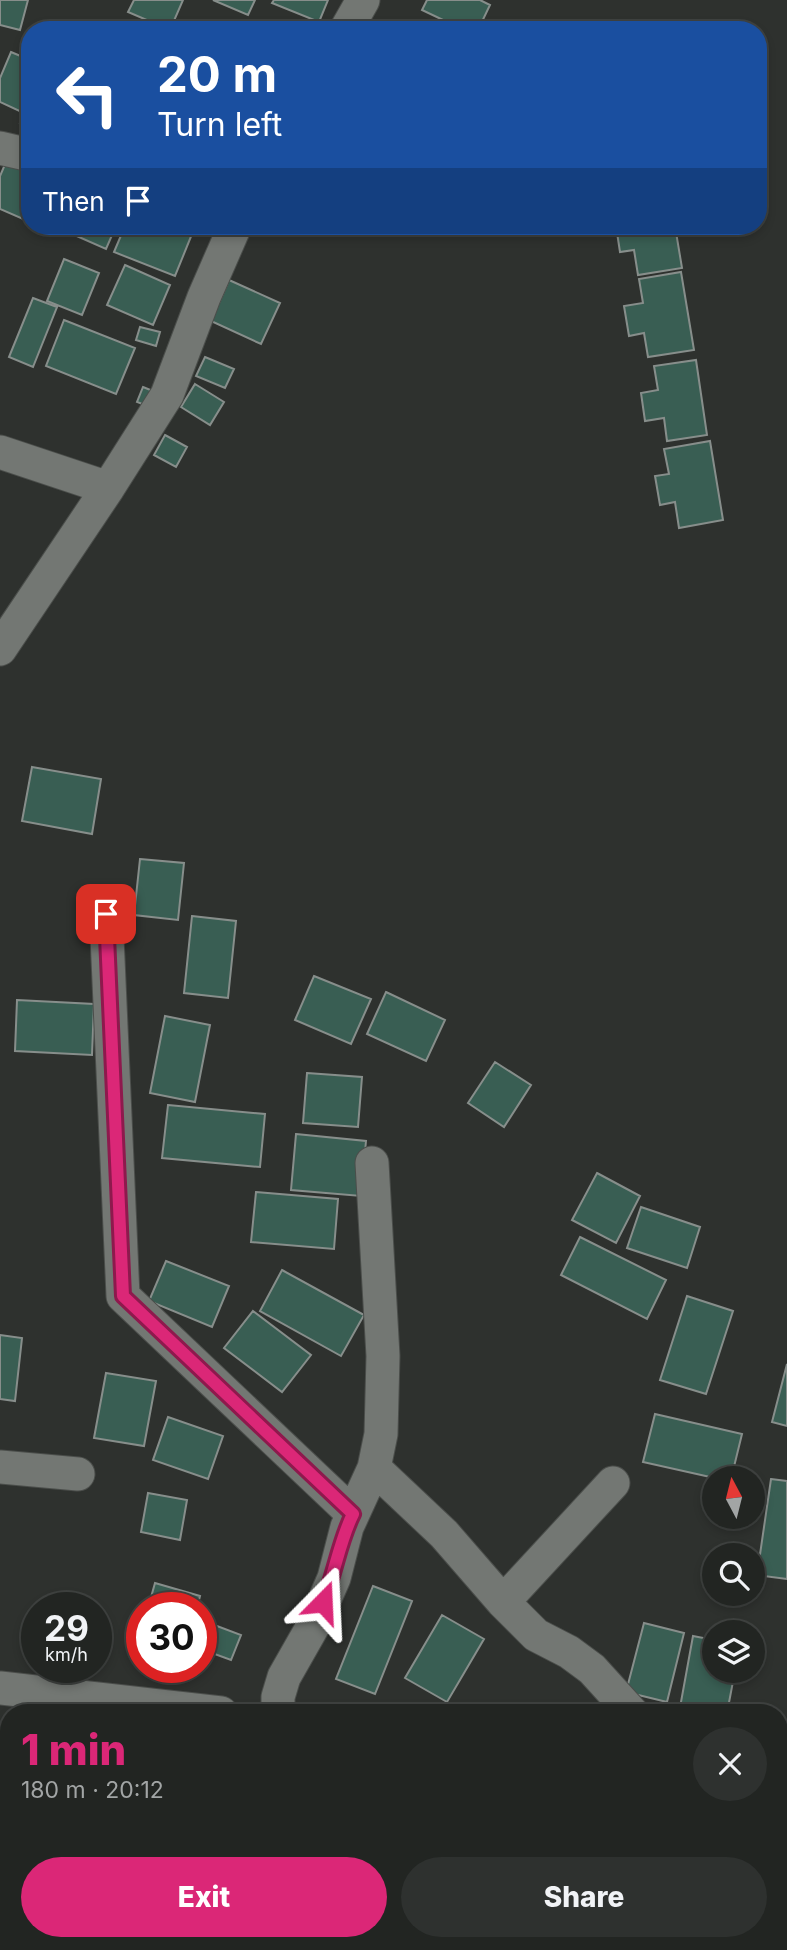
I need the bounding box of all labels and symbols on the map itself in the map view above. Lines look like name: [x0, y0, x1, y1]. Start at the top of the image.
pin: [76, 884, 136, 944]
north arrow: [702, 1466, 765, 1530]
position arrow: [286, 1565, 360, 1639]
speed limit sign: 30: [126, 1592, 217, 1683]

